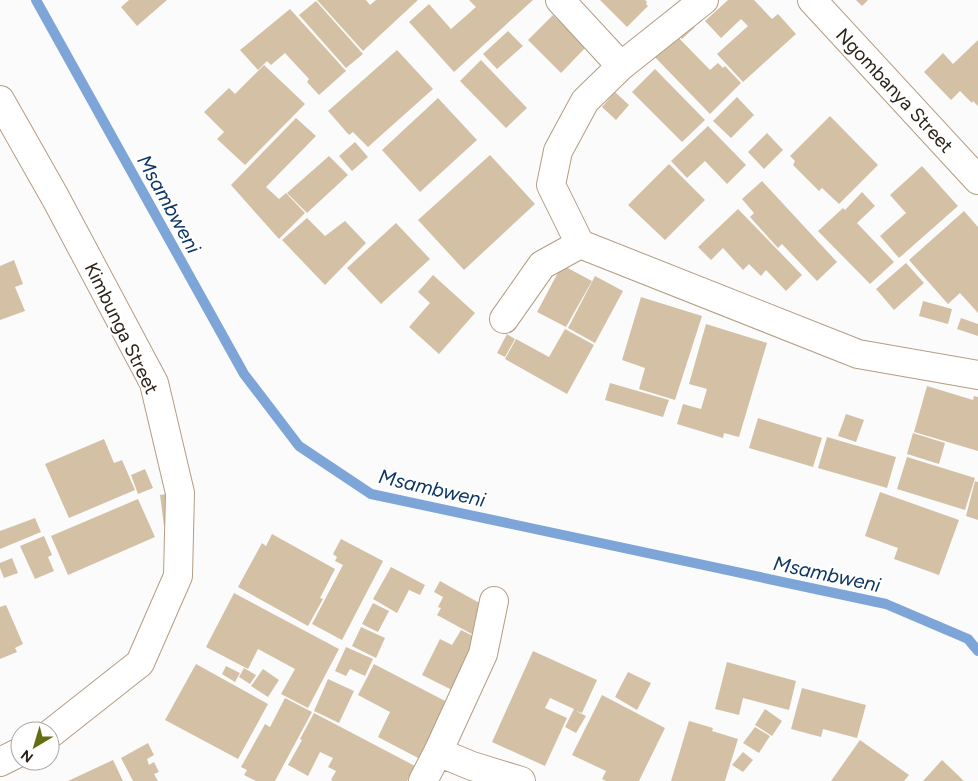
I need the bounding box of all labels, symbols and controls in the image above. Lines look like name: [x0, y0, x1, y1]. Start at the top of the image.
street label: Ngombanya Street: [831, 23, 958, 157]
water label: Msambweni: [132, 151, 206, 258]
street label: Kimbunga Street: [80, 259, 163, 398]
water label: Msambweni: [376, 464, 488, 512]
water label: Msambweni: [771, 551, 883, 597]
north arrow: [10, 721, 60, 771]
text: N: [18, 746, 37, 766]

